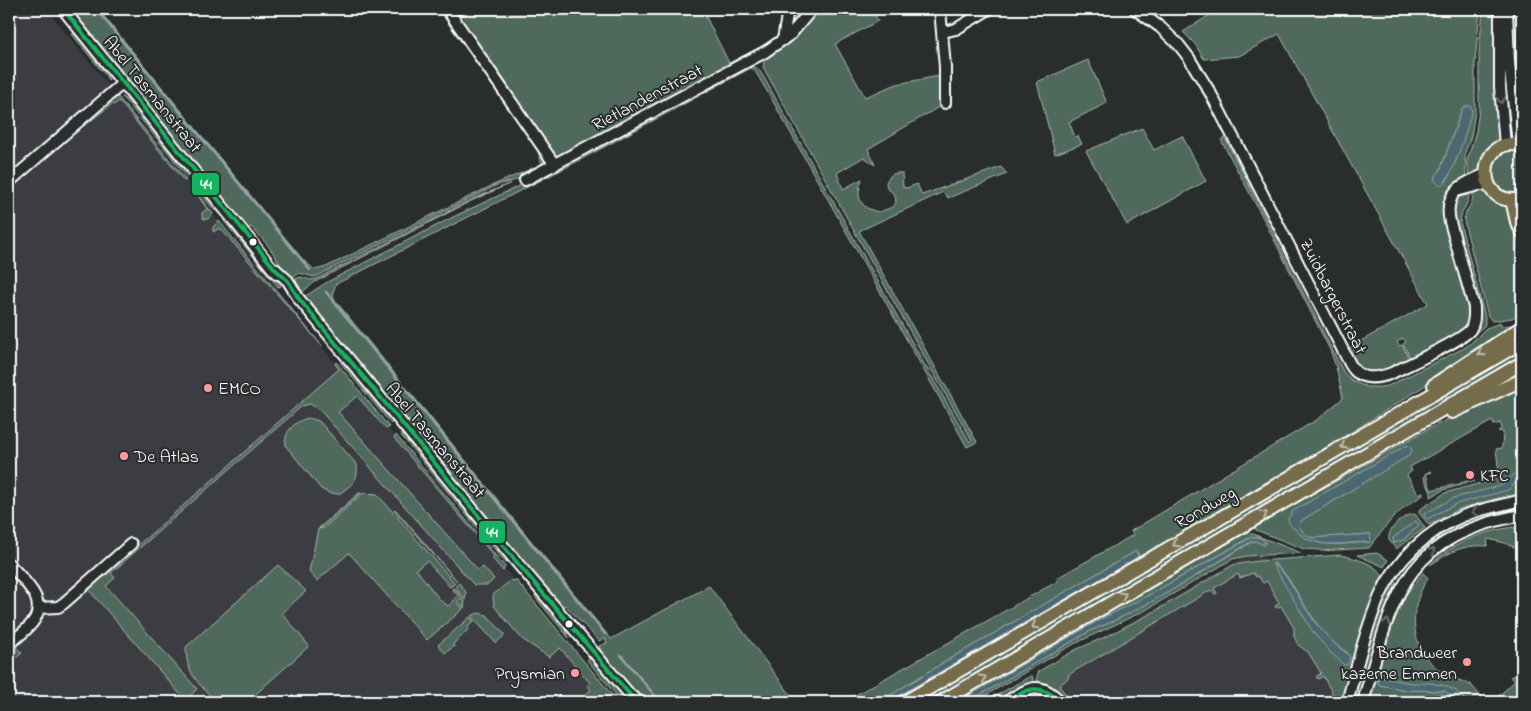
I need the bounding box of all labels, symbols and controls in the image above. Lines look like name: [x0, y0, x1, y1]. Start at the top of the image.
street label: Abel Tasmanstraat: [96, 31, 207, 159]
street label: Rietlandenstraat: [588, 59, 708, 139]
one-way arrow: [1496, 96, 1507, 104]
line badge: 44: [191, 172, 220, 196]
text: 44: [199, 175, 212, 196]
street label: Zuidbargerstraat: [1291, 235, 1373, 360]
unlabelled marker: [248, 237, 258, 247]
one-way arrow: [1477, 347, 1486, 357]
place label: EMCO: [218, 377, 261, 403]
street label: Abel Tasmanstraat: [378, 378, 491, 505]
marker: EMCO: [202, 382, 214, 394]
one-way arrow: [1340, 440, 1349, 450]
place label: De Atlas: [133, 445, 199, 471]
marker: De Atlas: [118, 450, 130, 462]
place label: KFC: [1480, 464, 1509, 490]
marker: KFC: [1464, 469, 1476, 481]
street label: Rondweg: [1171, 481, 1242, 537]
one-way arrow: [1471, 507, 1480, 517]
one-way arrow: [1258, 511, 1267, 521]
line badge: 44: [478, 520, 506, 544]
text: 44: [485, 523, 498, 544]
one-way arrow: [1172, 538, 1181, 548]
one-way arrow: [1426, 549, 1435, 557]
one-way arrow: [1117, 592, 1126, 602]
one-way arrow: [1381, 618, 1391, 627]
unlabelled marker: [564, 619, 574, 629]
one-way arrow: [1032, 620, 1041, 630]
place label: Brandweer kazerne Emmen: [1341, 641, 1457, 688]
marker: Brandweer kazerne Emmen: [1461, 656, 1473, 668]
place label: Prysmian: [495, 662, 565, 688]
marker: Prysmian: [569, 667, 581, 679]
one-way arrow: [977, 674, 986, 684]

